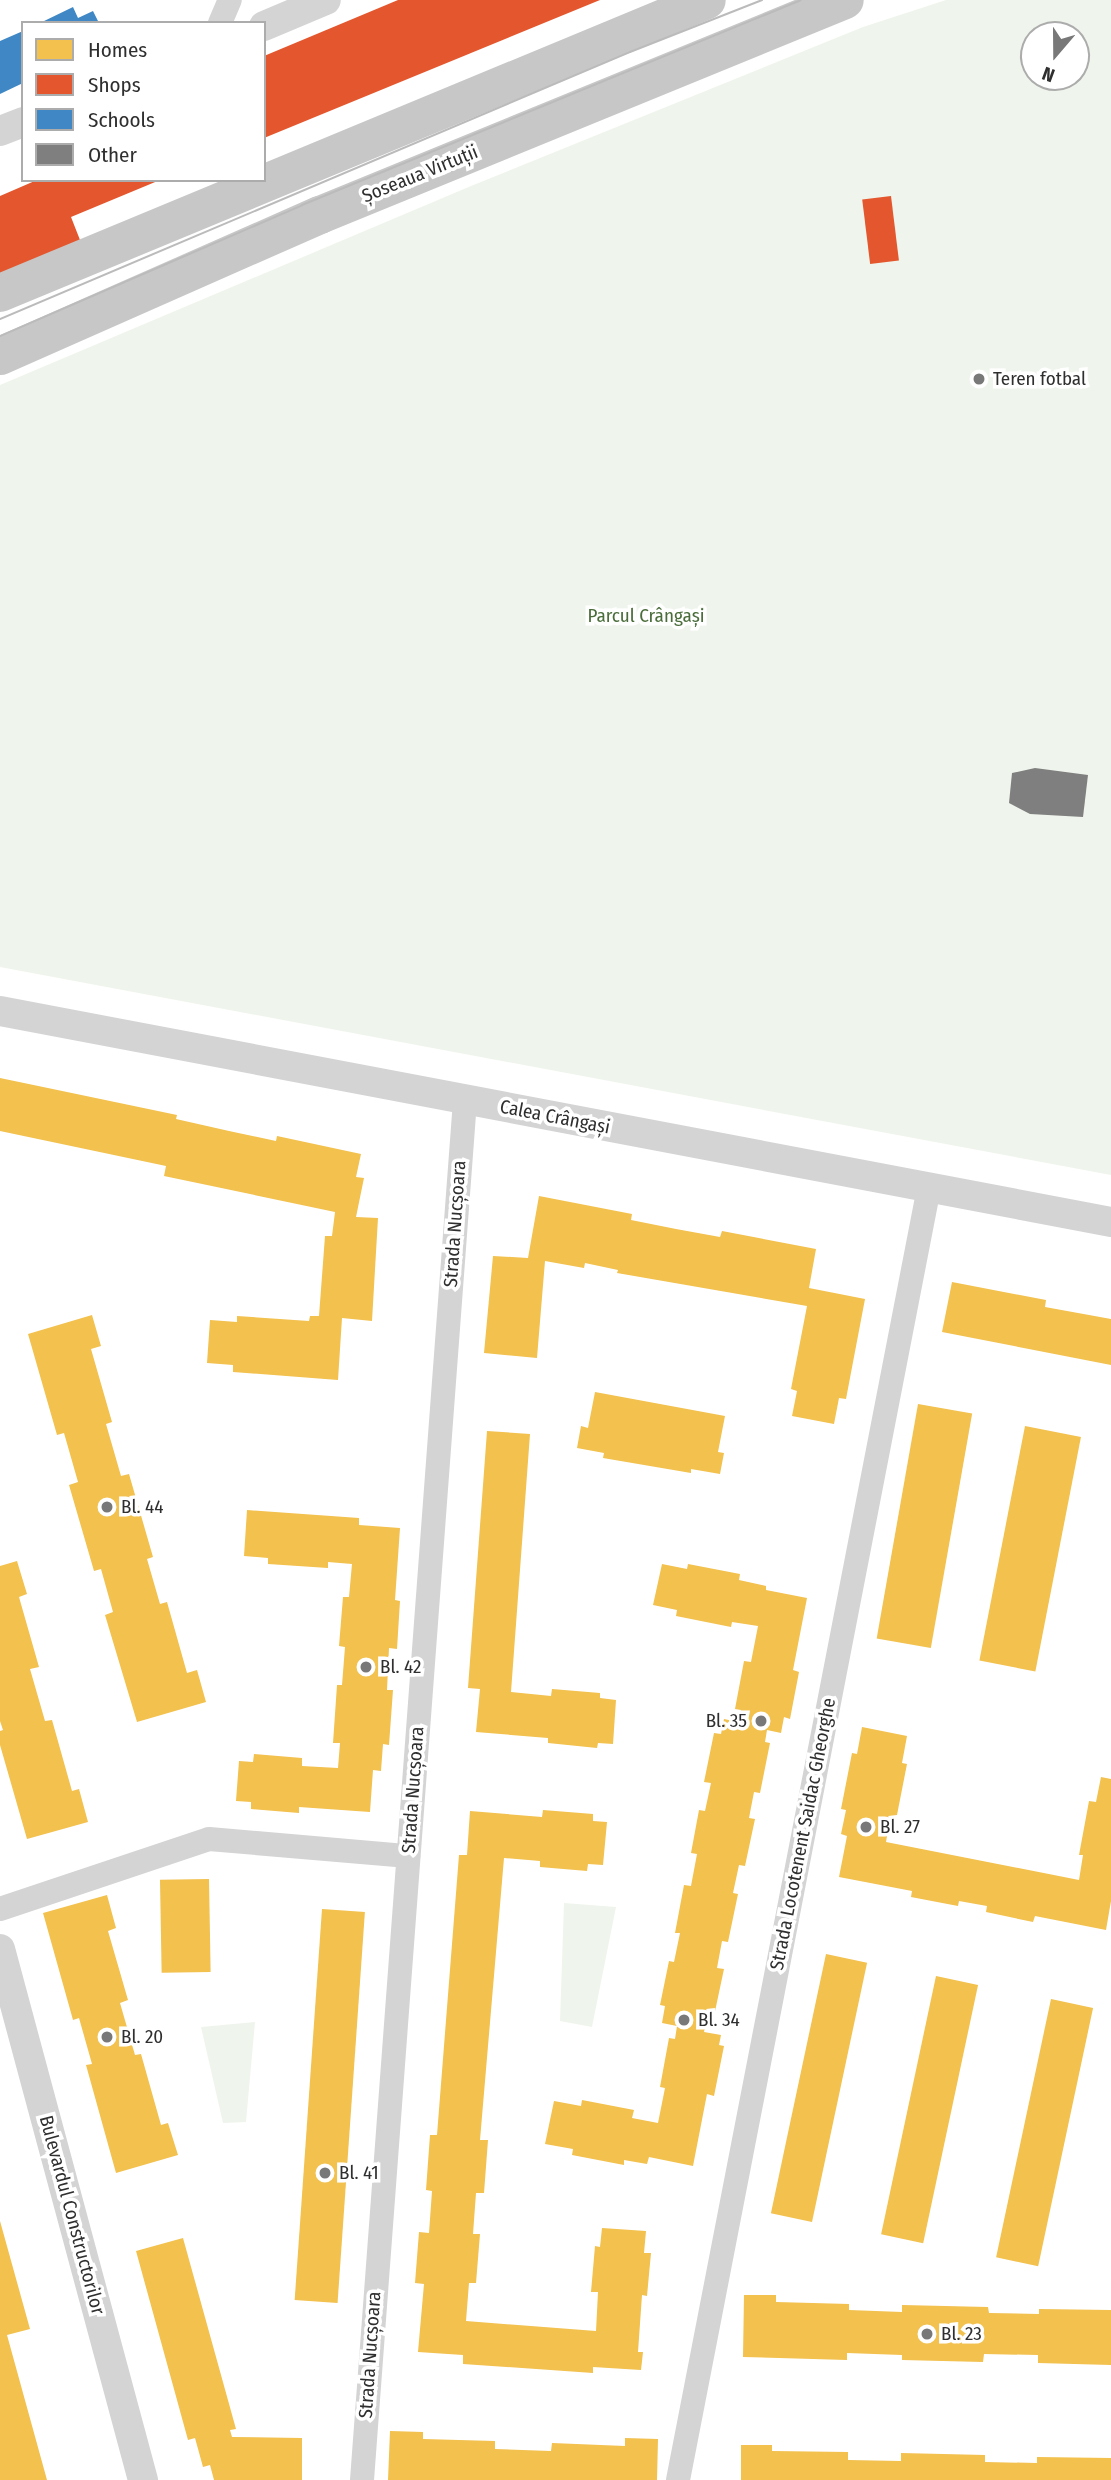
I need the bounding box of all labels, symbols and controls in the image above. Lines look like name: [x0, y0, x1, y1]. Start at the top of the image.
legend: [21, 21, 266, 182]
north arrow: [1020, 21, 1090, 91]
text: Homes: [88, 37, 147, 63]
text: N: [1039, 62, 1058, 87]
text: Shops: [88, 72, 141, 98]
text: Schools: [88, 107, 155, 133]
street label: Șoseaua Virtuții: [359, 140, 481, 208]
text: Other: [88, 142, 137, 168]
place label: Teren fotbal: [993, 368, 1086, 390]
marker: Teren fotbal: [971, 371, 987, 387]
park label: Parcul Crângași: [587, 605, 705, 627]
street label: Calea Crângași: [498, 1095, 612, 1139]
street label: Strada Nucșoara: [439, 1160, 471, 1288]
place label: Bl. 44: [121, 1496, 163, 1518]
marker: Bl. 44: [99, 1499, 115, 1515]
place label: Bl. 42: [380, 1656, 421, 1678]
marker: Bl. 42: [358, 1659, 374, 1675]
street label: Strada Locotenent Saidac Gheorghe: [765, 1696, 841, 1972]
place label: Bl. 35: [706, 1710, 747, 1732]
marker: Bl. 35: [753, 1713, 769, 1729]
street label: Strada Nucșoara: [397, 1726, 429, 1854]
place label: Bl. 27: [880, 1816, 920, 1838]
marker: Bl. 27: [858, 1819, 874, 1835]
place label: Bl. 34: [698, 2009, 740, 2031]
marker: Bl. 34: [676, 2012, 692, 2028]
place label: Bl. 20: [121, 2026, 163, 2048]
marker: Bl. 20: [99, 2029, 115, 2045]
street label: Bulevardul Constructorilor: [34, 2113, 110, 2317]
place label: Bl. 41: [339, 2162, 379, 2184]
marker: Bl. 41: [317, 2165, 333, 2181]
street label: Strada Nucșoara: [354, 2291, 386, 2419]
place label: Bl. 23: [941, 2323, 982, 2345]
marker: Bl. 23: [919, 2326, 935, 2342]

